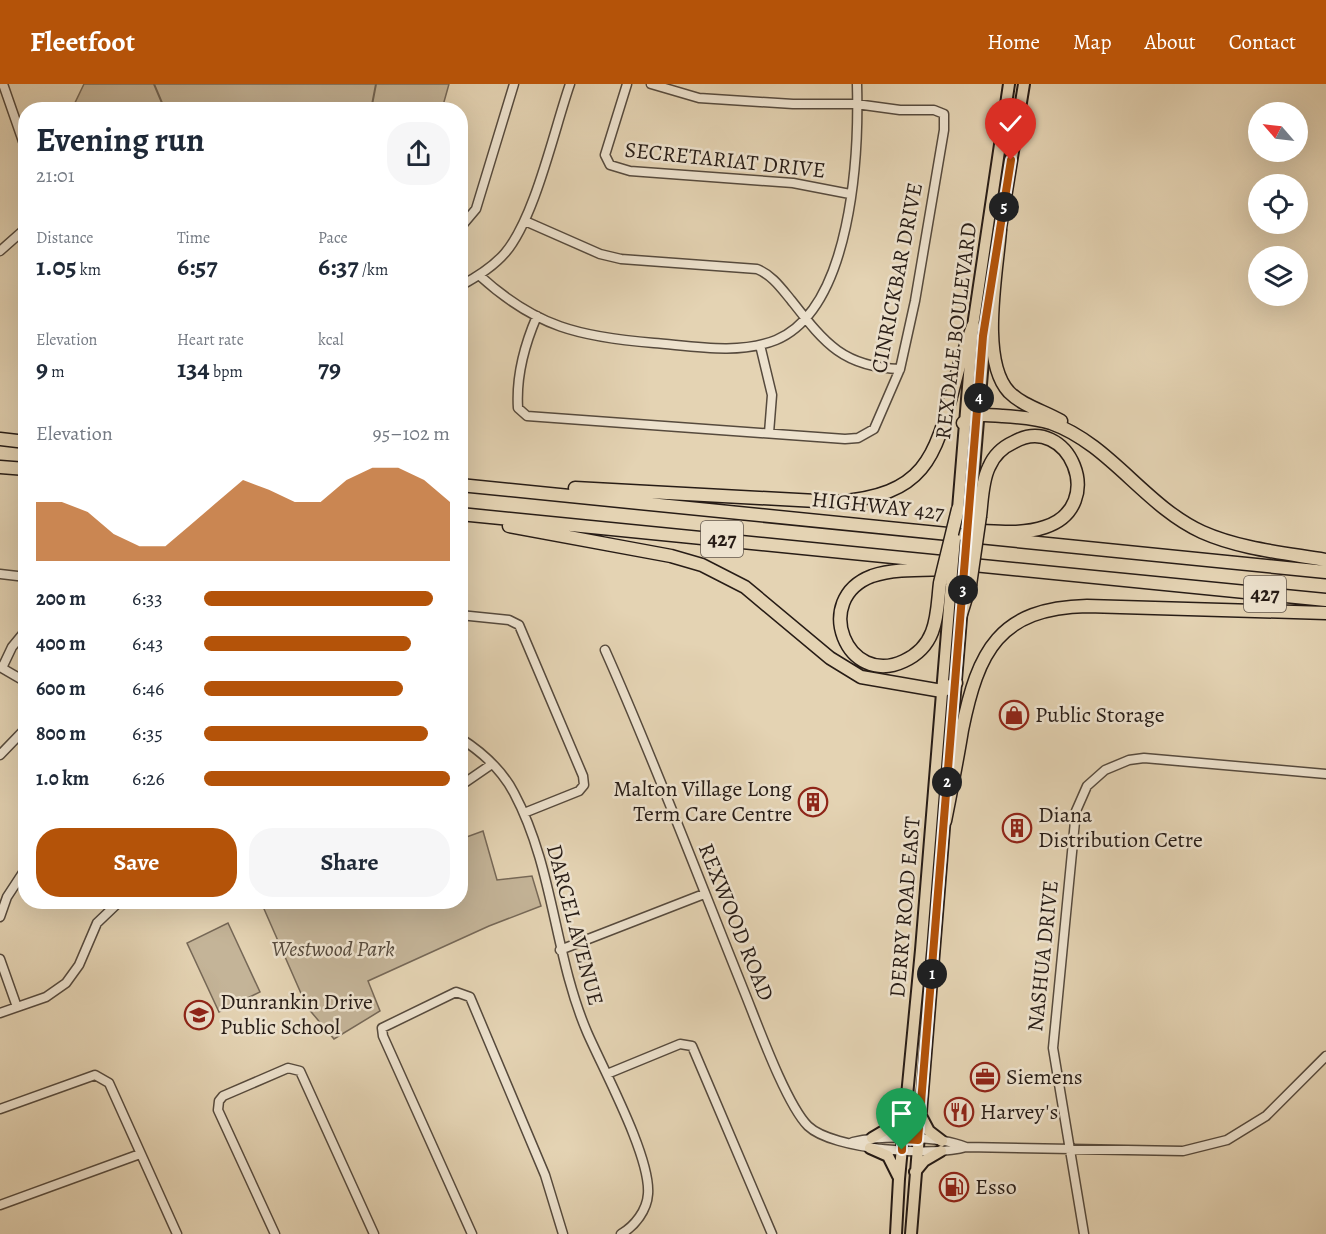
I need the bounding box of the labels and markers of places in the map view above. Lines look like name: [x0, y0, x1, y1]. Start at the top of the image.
pin: [985, 98, 1036, 160]
pin: 5: [989, 192, 1019, 222]
pin: 4: [964, 383, 994, 413]
pin: 3: [948, 575, 978, 605]
shop icon: Public Storage: [998, 699, 1030, 731]
place label: Public Storage: [1035, 700, 1165, 730]
pin: 2: [932, 767, 962, 797]
place label: Malton Village Long Term Care Centre: [613, 774, 792, 829]
building icon: Malton Village Long Term Care Centre: [797, 786, 829, 818]
place label: Diana Distribution Cetre: [1038, 800, 1203, 855]
building icon: Diana Distribution Cetre: [1001, 812, 1033, 844]
pin: 1: [917, 959, 947, 989]
place label: Dunrankin Drive Public School: [220, 987, 373, 1042]
school or university icon: Dunrankin Drive Public School: [183, 999, 215, 1031]
office icon: Siemens: [969, 1061, 1001, 1093]
place label: Siemens: [1006, 1062, 1083, 1092]
pin: [876, 1088, 927, 1150]
restaurant icon: Harvey's: [943, 1096, 975, 1128]
place label: Harvey's: [980, 1097, 1058, 1127]
fuel station icon: Esso: [938, 1171, 970, 1203]
place label: Esso: [975, 1172, 1017, 1202]

